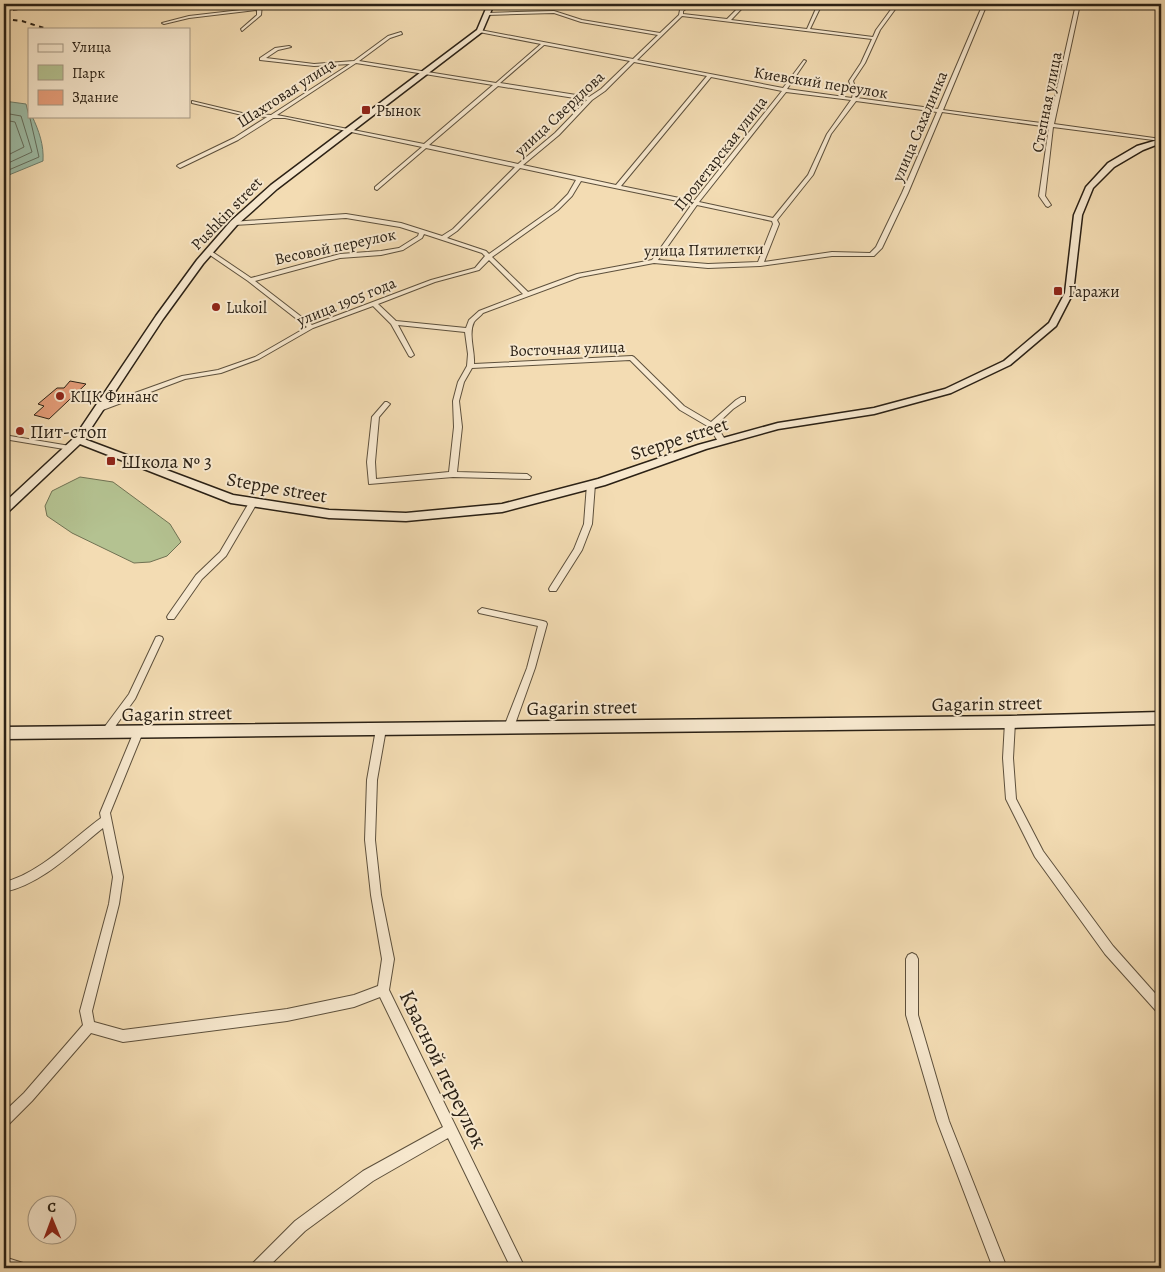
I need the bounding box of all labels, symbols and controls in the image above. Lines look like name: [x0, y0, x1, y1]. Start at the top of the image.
legend: [28, 28, 190, 118]
text: Улица: [72, 37, 111, 57]
street label: Степная улица: [1026, 49, 1068, 154]
street label: Шахтовая улица: [233, 52, 341, 133]
street label: Киевский переулок: [752, 62, 889, 104]
text: Парк: [72, 63, 105, 83]
street label: улица Свердлова: [509, 66, 610, 162]
street label: улица Сахалинка: [886, 67, 953, 186]
text: Здание: [72, 87, 119, 107]
street label: Пролетарская улица: [669, 91, 773, 216]
place label: Рынок: [376, 100, 421, 122]
marker: Рынок: [360, 104, 372, 116]
street label: Pushkin street: [186, 172, 267, 255]
street label: Весовой переулок: [273, 223, 398, 271]
street label: улица Пятилетки: [643, 238, 764, 262]
street label: улица 1905 года: [292, 272, 400, 332]
place label: Гаражи: [1068, 281, 1120, 303]
marker: Гаражи: [1052, 285, 1064, 297]
place label: Lukoil: [226, 297, 267, 319]
marker: Lukoil: [210, 301, 222, 313]
street label: Восточная улица: [509, 336, 626, 362]
place label: КЦК Финанс: [70, 386, 159, 408]
marker: КЦК Финанс: [54, 390, 66, 402]
street label: Steppe street: [627, 411, 732, 467]
place label: Пит-стоп: [30, 419, 107, 445]
marker: Пит-стоп: [14, 425, 26, 437]
place label: Школа № 3: [121, 449, 212, 475]
marker: Школа № 3: [105, 455, 117, 467]
street label: Steppe street: [225, 466, 329, 510]
street label: Gagarin street: [932, 690, 1043, 718]
street label: Gagarin street: [527, 694, 638, 722]
street label: Gagarin street: [122, 700, 233, 728]
street label: Квасной переулок: [392, 985, 494, 1154]
north arrow: [28, 1194, 78, 1244]
text: С: [47, 1198, 57, 1217]

